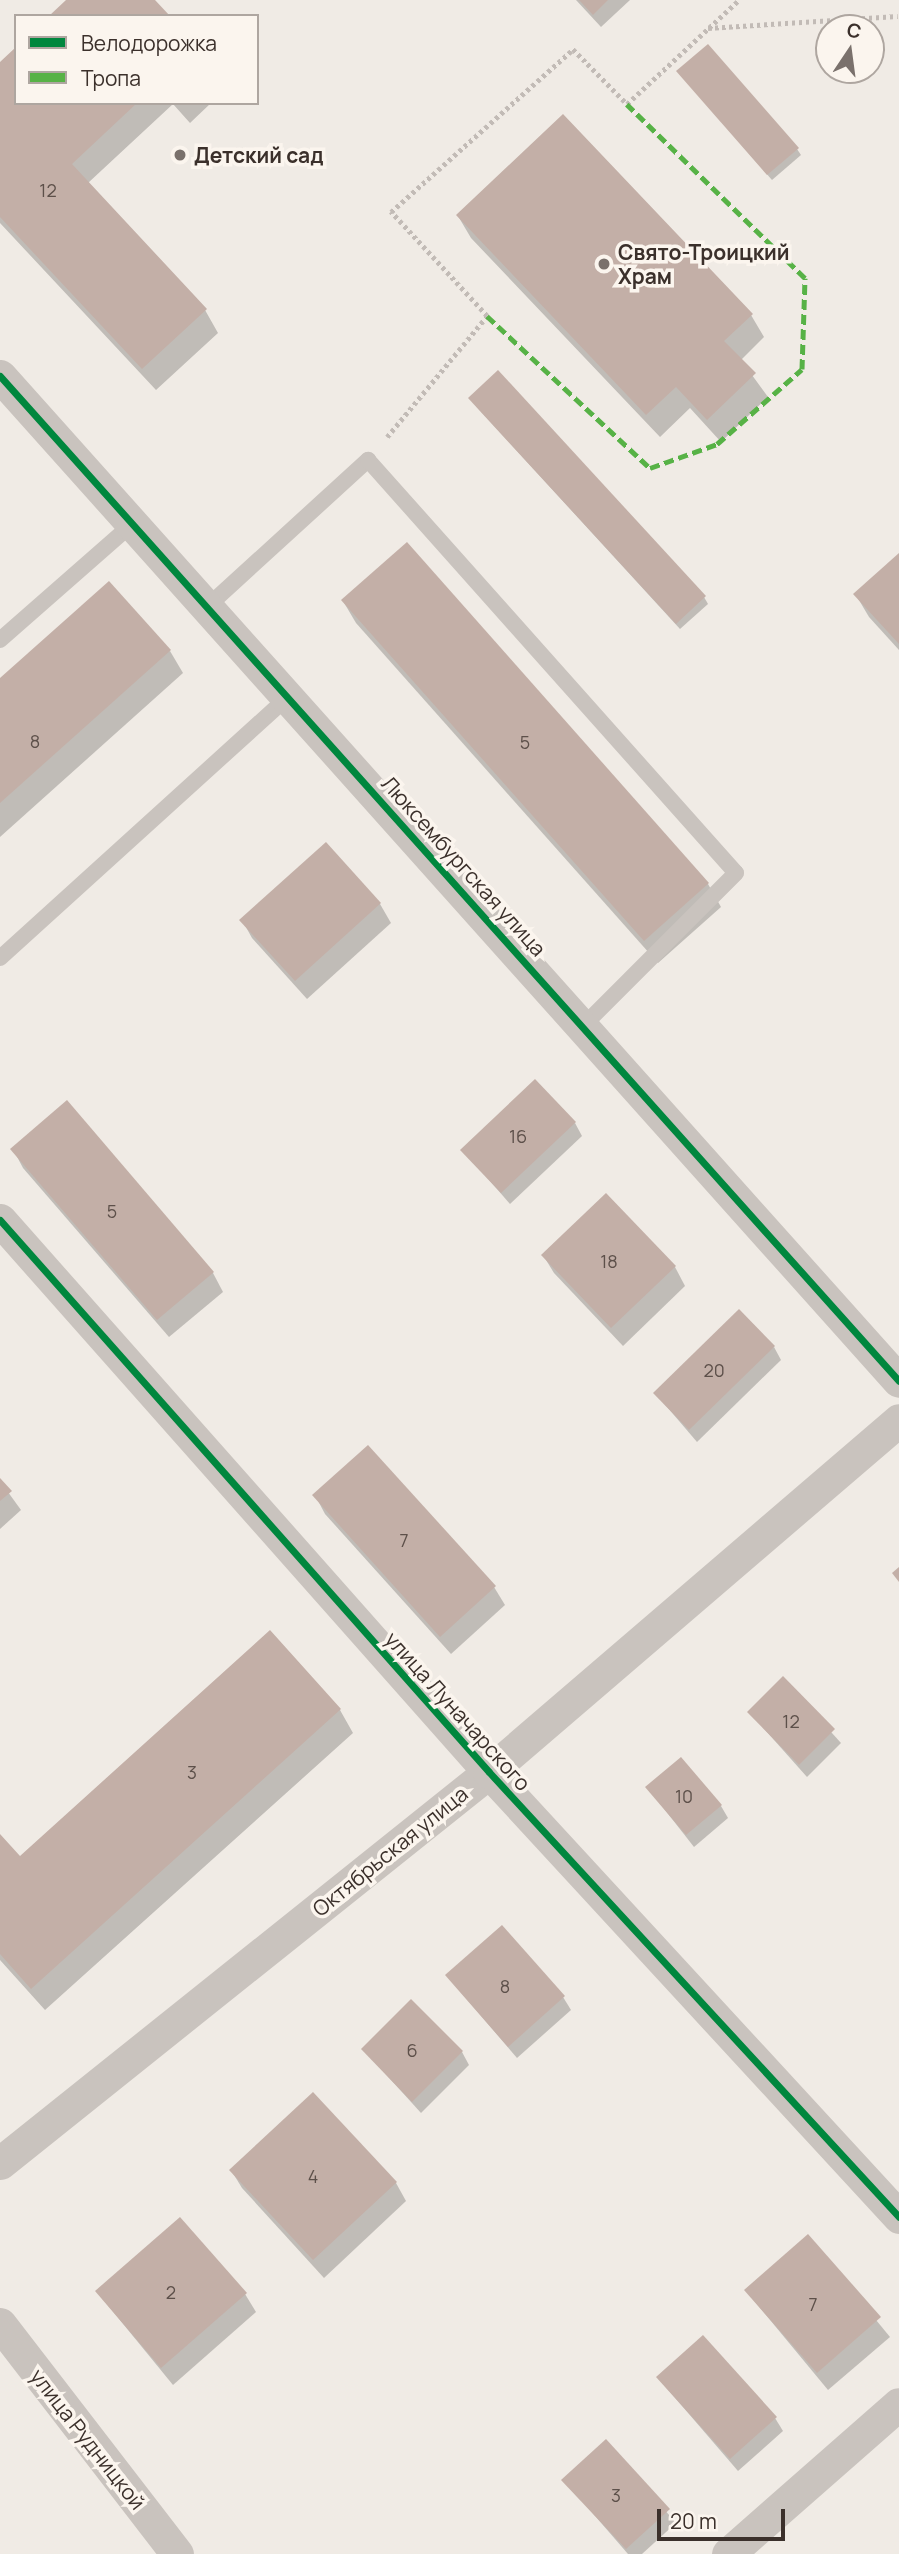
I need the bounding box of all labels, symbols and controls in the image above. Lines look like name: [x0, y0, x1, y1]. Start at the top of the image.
legend: [14, 14, 259, 105]
north arrow: [815, 14, 885, 84]
text: С: [844, 16, 864, 45]
text: Велодорожка: [81, 29, 217, 57]
text: Тропа: [81, 64, 141, 92]
place label: Детский сад: [194, 142, 323, 168]
marker: Детский сад: [172, 147, 188, 163]
house number: 12: [39, 179, 57, 201]
place label: Свято-Троицкий Храм: [618, 239, 789, 289]
marker: Свято-Троицкий Храм: [596, 256, 612, 272]
house number: 8: [30, 730, 40, 752]
house number: 5: [520, 731, 530, 753]
street label: Люксембургская улица: [377, 771, 551, 961]
house number: 16: [509, 1125, 527, 1147]
house number: 5: [107, 1200, 117, 1222]
house number: 18: [600, 1250, 618, 1272]
house number: 20: [703, 1359, 725, 1381]
house number: 7: [399, 1529, 409, 1551]
street label: улица Луначарского: [380, 1626, 536, 1796]
house number: 12: [782, 1710, 800, 1732]
house number: 3: [187, 1761, 197, 1783]
street label: Октябрьская улица: [307, 1781, 473, 1921]
house number: 10: [675, 1785, 693, 1807]
house number: 8: [500, 1975, 510, 1997]
house number: 6: [406, 2039, 418, 2061]
house number: 4: [308, 2165, 318, 2187]
house number: 2: [166, 2281, 176, 2303]
house number: 7: [808, 2293, 818, 2315]
street label: улица Рудницкой: [25, 2364, 151, 2514]
house number: 3: [611, 2484, 621, 2506]
scale bar: [661, 2494, 789, 2538]
text: 20 m: [670, 2507, 717, 2535]

